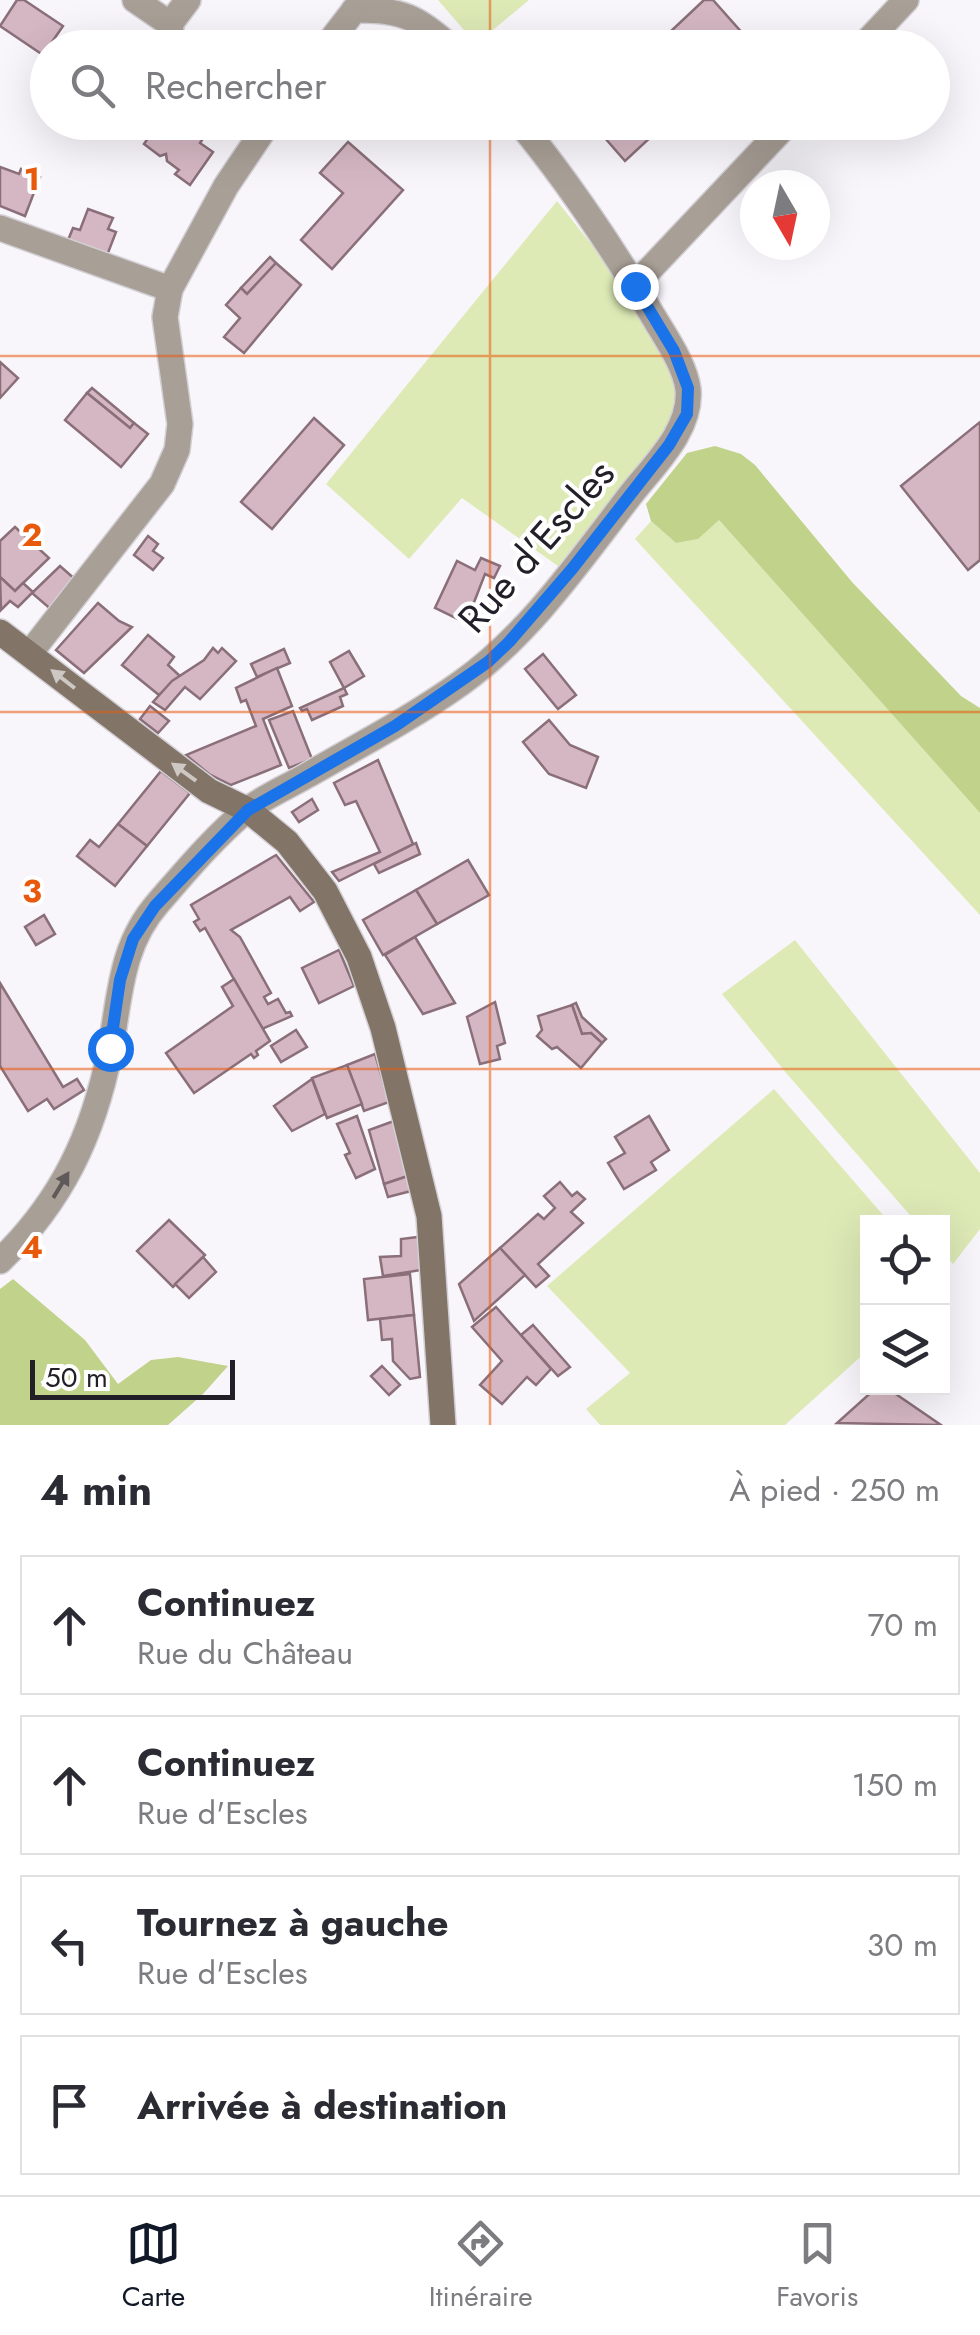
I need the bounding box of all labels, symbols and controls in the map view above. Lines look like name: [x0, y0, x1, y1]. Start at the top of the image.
search box: [30, 30, 950, 140]
icon: search: [65, 58, 120, 113]
text: Rechercher: [145, 58, 327, 113]
text: 1: [24, 156, 40, 202]
north arrow: [740, 170, 830, 260]
route end: [613, 264, 659, 310]
street label: Rue d'Escles: [444, 446, 628, 646]
text: 2: [22, 512, 43, 558]
one-way arrow: [50, 669, 75, 690]
one-way arrow: [171, 763, 197, 783]
text: 3: [22, 868, 42, 914]
route start: [88, 1026, 134, 1072]
one-way arrow: [52, 1171, 69, 1199]
map controls: [860, 1215, 950, 1395]
button: locate: [860, 1215, 950, 1305]
text: 4: [21, 1224, 43, 1270]
button: layers: [860, 1305, 950, 1395]
scale bar: [30, 1355, 235, 1400]
text: 50 m: [45, 1357, 108, 1398]
text: 4 min: [40, 1460, 152, 1521]
text: À pied · 250 m: [729, 1467, 940, 1513]
text: Continuez: [137, 1575, 315, 1630]
icon: ahead: [42, 1598, 97, 1653]
text: 70 m: [867, 1602, 938, 1648]
text: Rue du Château: [137, 1630, 353, 1676]
text: Continuez: [137, 1735, 315, 1790]
icon: ahead: [42, 1758, 97, 1813]
text: 150 m: [852, 1762, 938, 1808]
text: Rue d'Escles: [137, 1790, 308, 1836]
text: Tournez à gauche: [137, 1895, 448, 1950]
icon: left: [42, 1918, 97, 1973]
text: 30 m: [867, 1922, 938, 1968]
text: Rue d'Escles: [137, 1950, 308, 1996]
icon: arrive: [42, 2078, 97, 2133]
text: Arrivée à destination: [137, 2078, 507, 2133]
tab: Carte: [122, 2216, 185, 2317]
tab: Itinéraire: [429, 2216, 533, 2317]
tab: Favoris: [776, 2216, 858, 2317]

